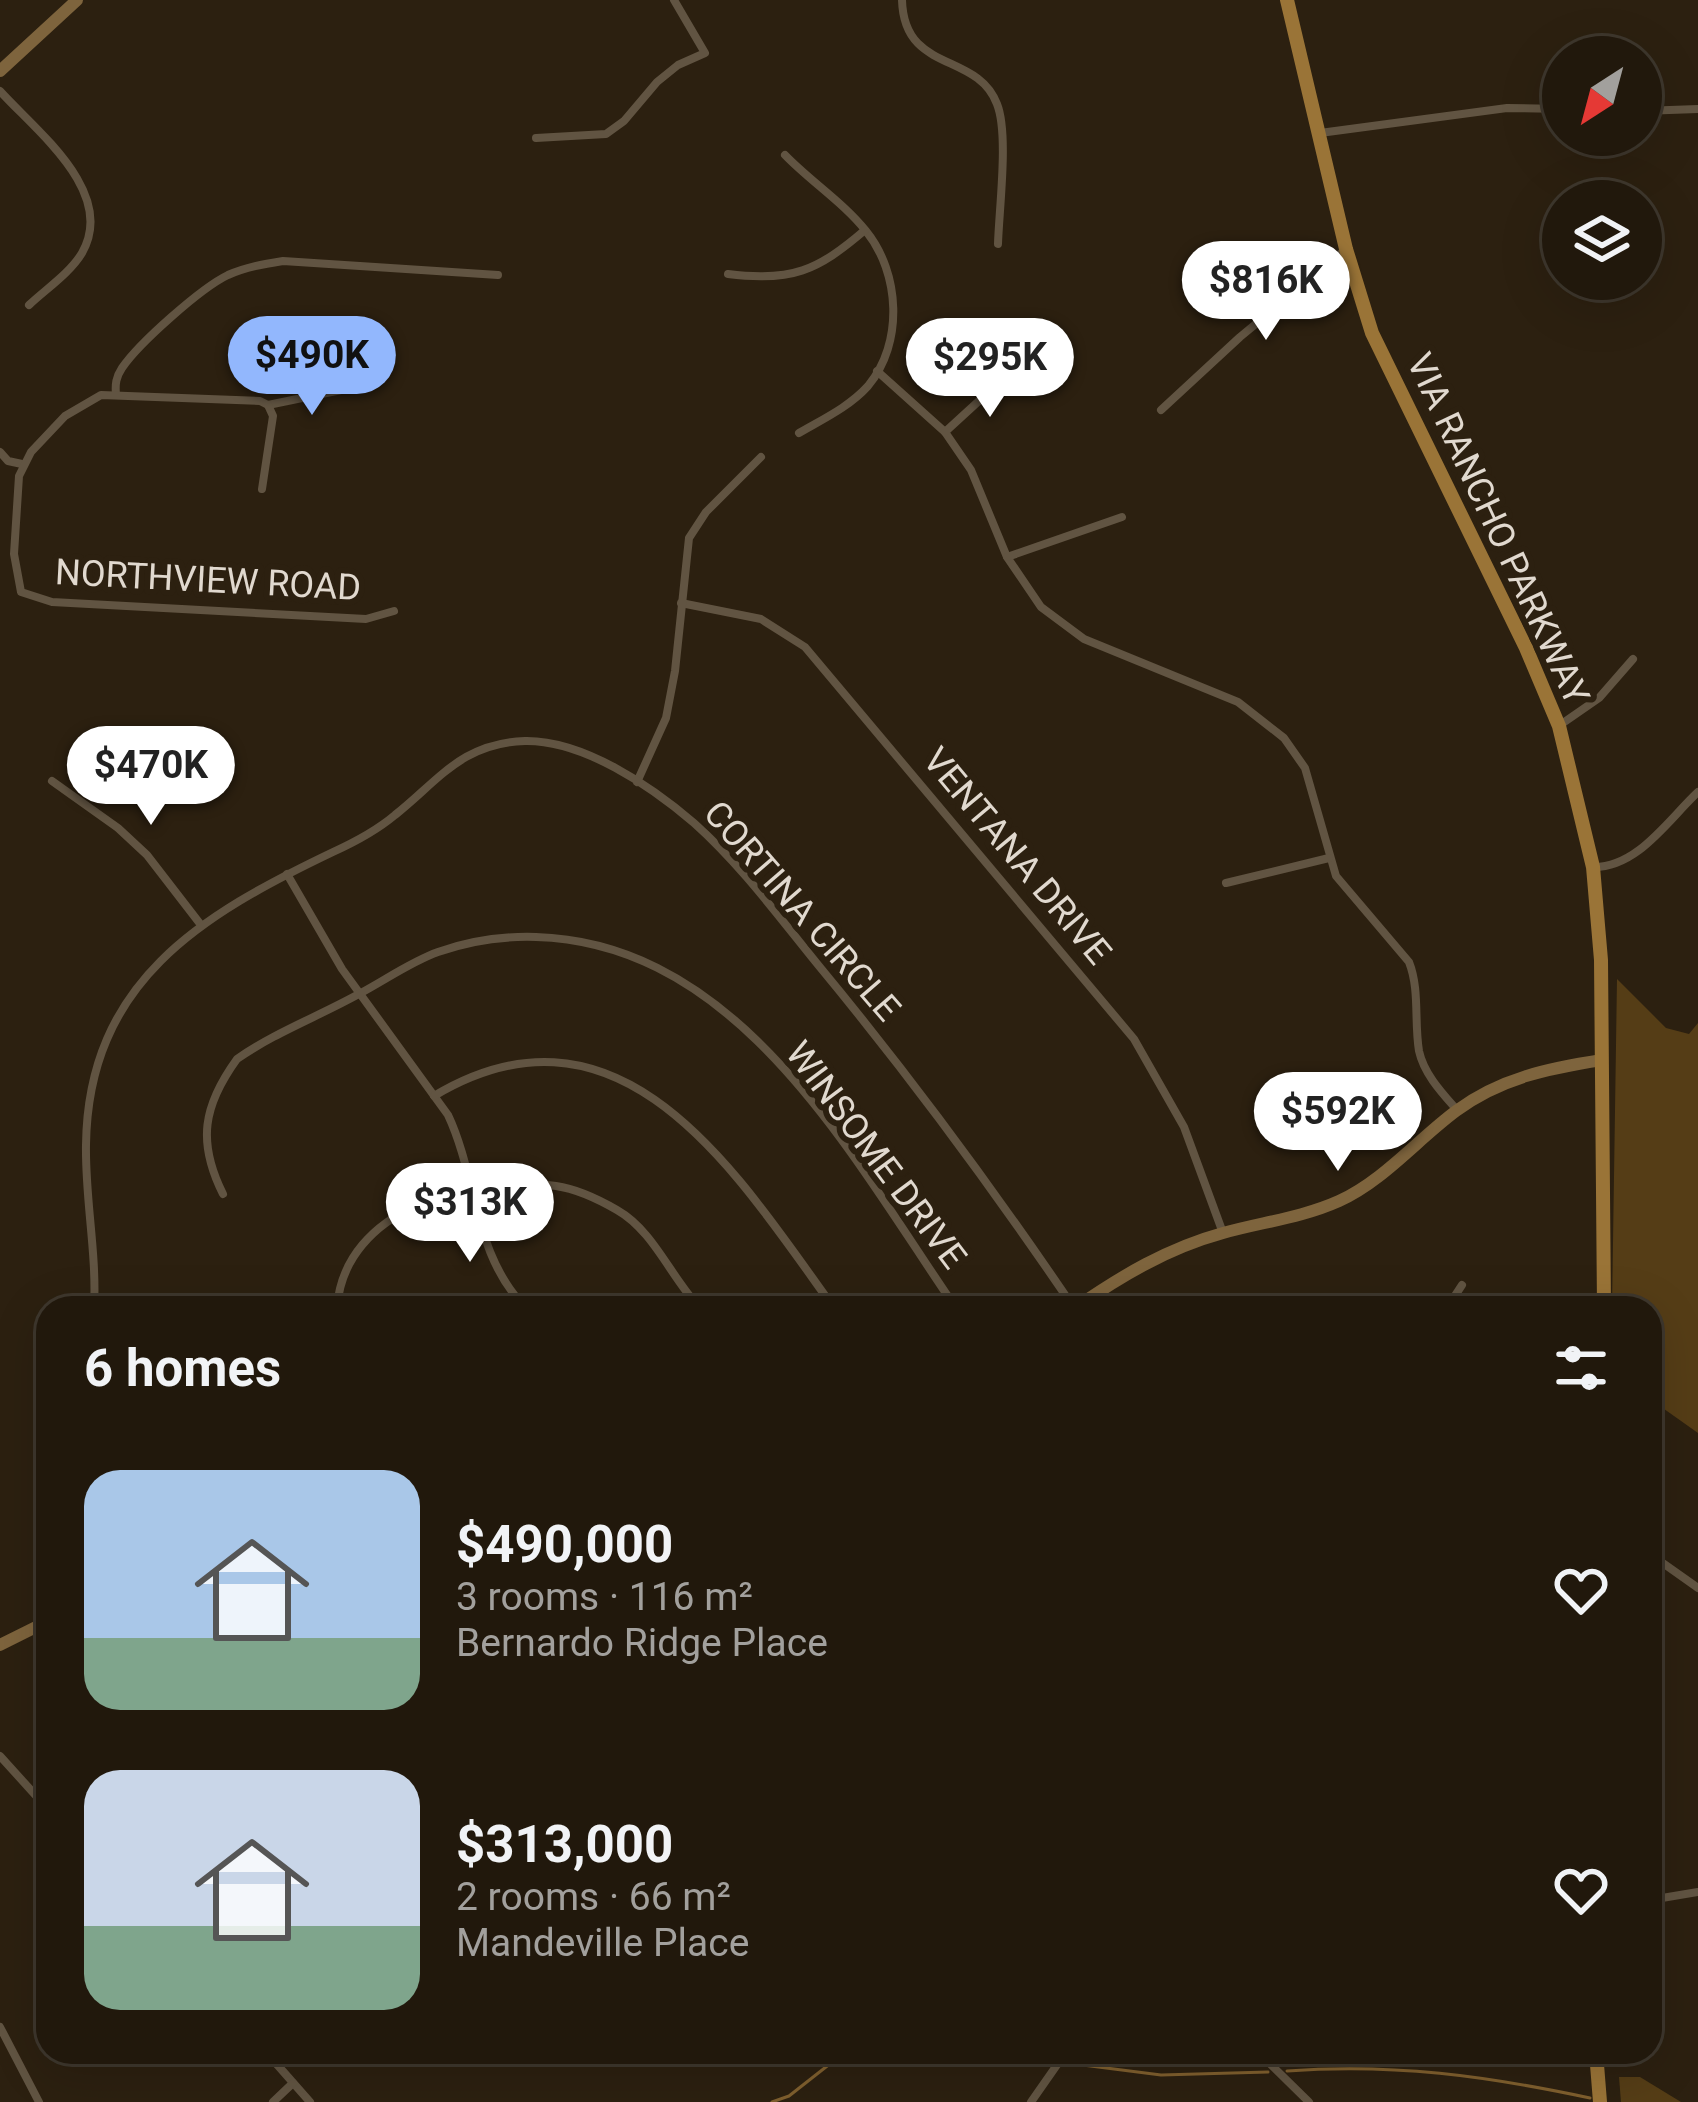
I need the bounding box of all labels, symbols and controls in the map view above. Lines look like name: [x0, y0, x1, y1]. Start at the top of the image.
north arrow: [1542, 36, 1662, 156]
map controls: [1542, 36, 1662, 300]
button: layers: [1542, 180, 1662, 300]
pin: $816K: [1182, 241, 1350, 343]
text: $816K: [1209, 257, 1323, 303]
pin: $490K: [228, 316, 396, 418]
pin: $295K: [906, 318, 1074, 420]
text: $490K: [255, 332, 369, 378]
text: $295K: [933, 334, 1047, 380]
street label: VIA RANCHO PARKWAY: [1398, 347, 1598, 712]
street label: NORTHVIEW ROAD: [54, 551, 362, 609]
pin: $470K: [67, 726, 235, 828]
street label: VENTANA DRIVE: [914, 739, 1120, 973]
text: $470K: [94, 742, 208, 788]
street label: CORTINA CIRCLE: [695, 793, 909, 1029]
street label: WINSOME DRIVE: [777, 1033, 975, 1277]
pin: $592K: [1254, 1072, 1422, 1174]
text: $592K: [1281, 1088, 1395, 1134]
pin: $313K: [386, 1163, 554, 1265]
text: $313K: [413, 1179, 527, 1225]
icon: filters: [1548, 1335, 1614, 1401]
text: 6 homes: [84, 1339, 281, 1398]
text: $490,000: [456, 1515, 673, 1574]
icon: home: [180, 1518, 324, 1662]
icon: heart: [1548, 1557, 1614, 1623]
text: 3 rooms · 116 m²: [456, 1574, 753, 1620]
text: Bernardo Ridge Place: [456, 1620, 828, 1666]
text: $313,000: [456, 1815, 673, 1874]
icon: home: [180, 1818, 324, 1962]
icon: heart: [1548, 1857, 1614, 1923]
text: 2 rooms · 66 m²: [456, 1874, 731, 1920]
text: Mandeville Place: [456, 1920, 749, 1966]

